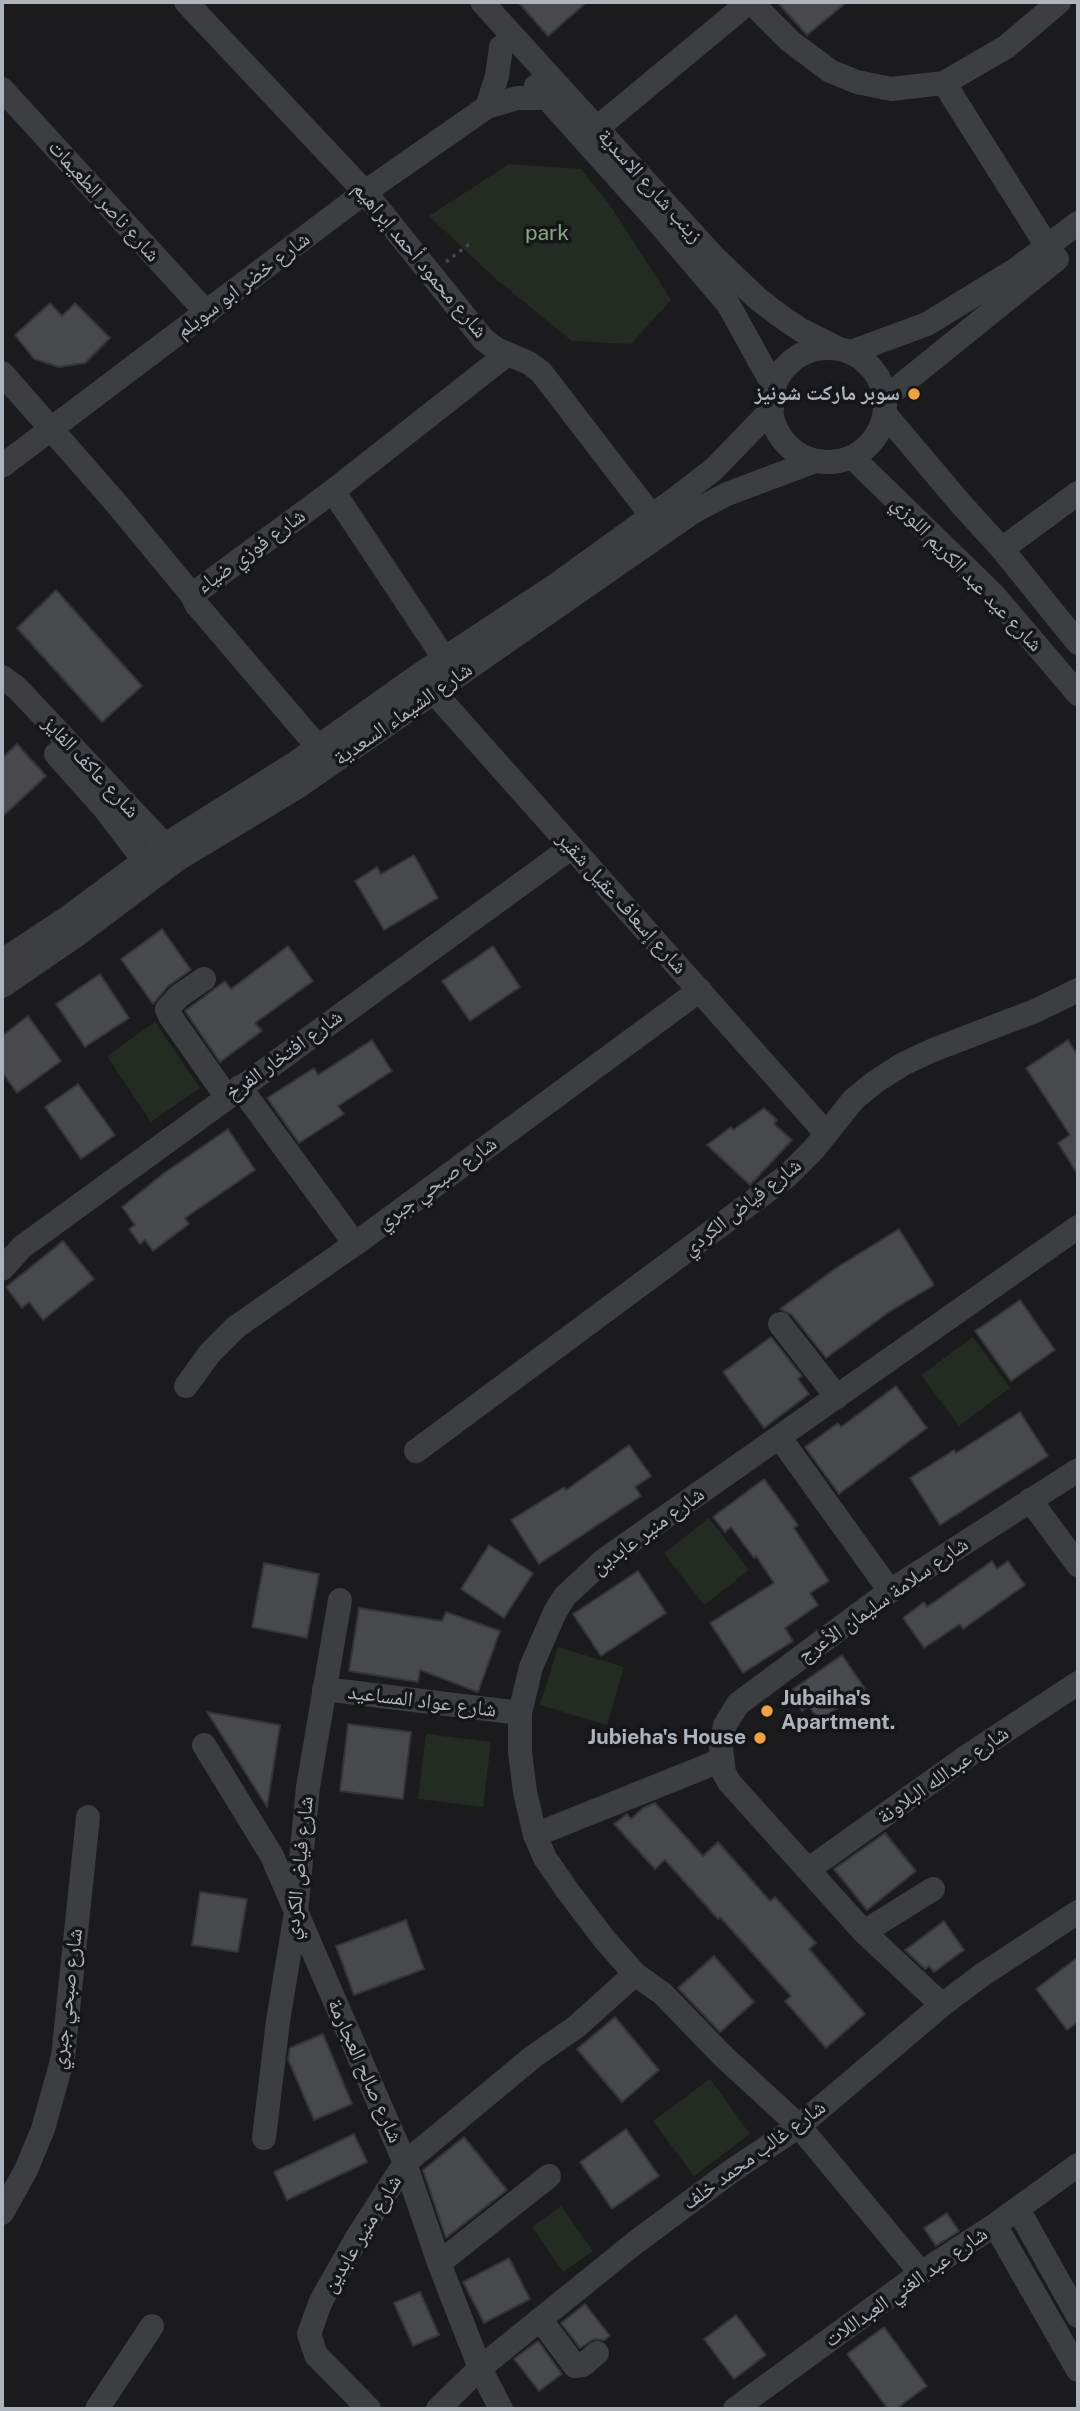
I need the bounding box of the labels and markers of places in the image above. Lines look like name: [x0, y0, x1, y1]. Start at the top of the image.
place label: سوبر ماركت شونيز: [755, 381, 900, 407]
marker: سوبر ماركت شونيز: [906, 386, 922, 402]
place label: Jubaiha's Apartment.: [781, 1686, 896, 1736]
marker: Jubaiha's Apartment.: [759, 1703, 775, 1719]
place label: Jubieha's House: [588, 1725, 746, 1751]
marker: Jubieha's House: [752, 1730, 768, 1746]

